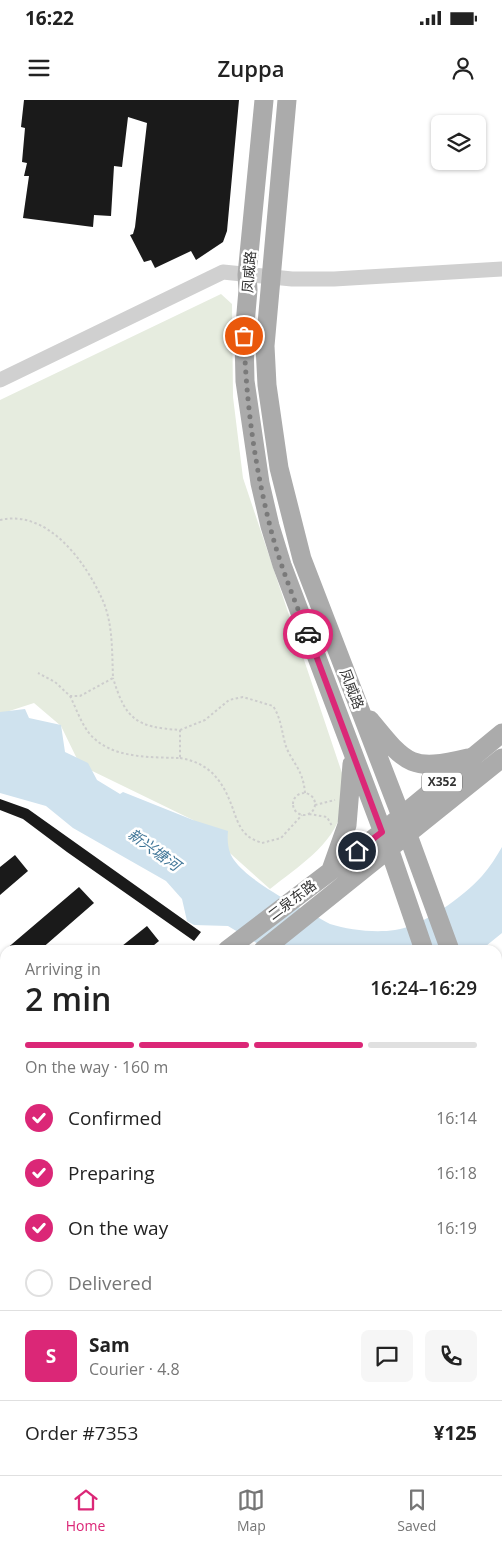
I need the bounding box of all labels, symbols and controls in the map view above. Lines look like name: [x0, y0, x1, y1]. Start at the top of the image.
text: 16:22: [25, 5, 74, 31]
text: Zuppa: [218, 53, 284, 83]
icon: menu: [25, 54, 53, 82]
icon: person: [449, 54, 477, 82]
map controls: [431, 115, 486, 170]
button: layers: [431, 115, 486, 170]
street label: 凤威路: [238, 250, 259, 294]
pin: [223, 315, 265, 357]
icon: bag: [230, 322, 258, 350]
courier: [283, 609, 333, 659]
icon: car: [294, 620, 322, 648]
street label: 凤威路: [336, 666, 369, 712]
road number: X352: [422, 772, 462, 792]
water label: 新兴塘河: [124, 823, 187, 877]
pin: [336, 830, 378, 872]
icon: home: [343, 837, 371, 865]
street label: 二泉东路: [264, 875, 320, 924]
text: Arriving in: [25, 958, 101, 980]
text: 16:24–16:29: [370, 975, 477, 1001]
text: 2 min: [25, 977, 111, 1020]
text: On the way · 160 m: [25, 1056, 168, 1078]
icon: check: [25, 1104, 53, 1132]
text: Confirmed: [68, 1105, 162, 1131]
text: 16:14: [436, 1107, 477, 1129]
icon: check: [25, 1159, 53, 1187]
text: Preparing: [68, 1160, 155, 1186]
text: 16:18: [436, 1162, 477, 1184]
icon: check: [25, 1214, 53, 1242]
text: On the way: [68, 1215, 168, 1241]
text: 16:19: [436, 1217, 477, 1239]
text: Delivered: [68, 1270, 152, 1296]
button: chat: [361, 1330, 413, 1382]
button: phone: [425, 1330, 477, 1382]
text: Sam: [89, 1332, 130, 1358]
text: S: [46, 1343, 56, 1369]
text: Courier · 4.8: [89, 1358, 180, 1380]
text: Order #7353: [25, 1420, 138, 1446]
text: ¥125: [434, 1420, 477, 1446]
tab: Home: [66, 1486, 105, 1535]
tab: Map: [237, 1486, 266, 1535]
tab: Saved: [397, 1486, 436, 1535]

